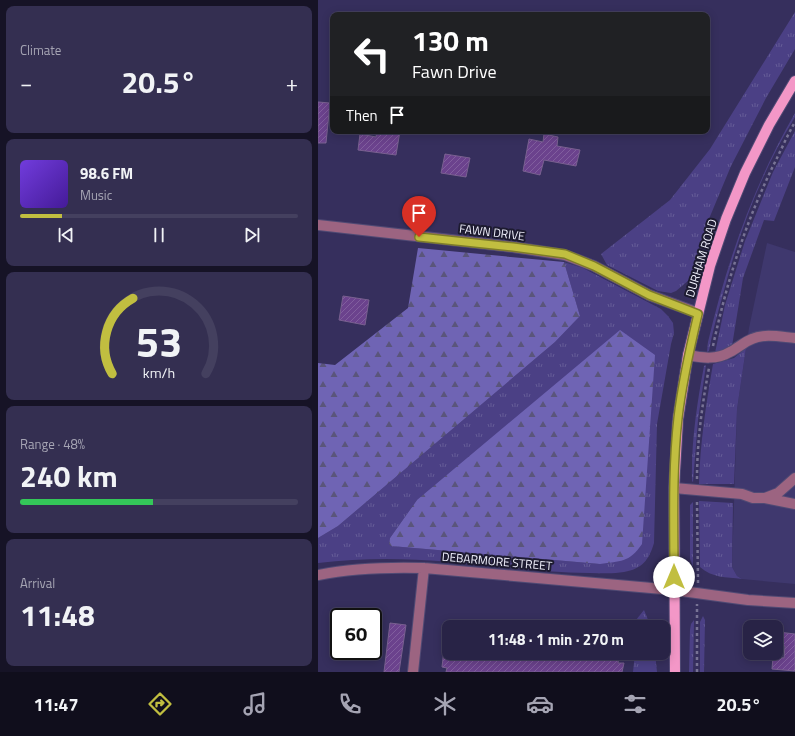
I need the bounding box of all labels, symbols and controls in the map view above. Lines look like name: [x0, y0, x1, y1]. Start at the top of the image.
text: 130 m: [412, 19, 489, 62]
icon: left: [346, 28, 398, 80]
text: Climate: [20, 40, 61, 60]
text: Fawn Drive: [412, 58, 497, 85]
text: 20.5°: [122, 59, 196, 105]
text: −: [20, 66, 32, 100]
text: +: [286, 66, 298, 100]
text: Then: [346, 104, 378, 127]
icon: arrive: [386, 104, 408, 126]
text: 98.6 FM: [80, 162, 133, 185]
text: Music: [80, 185, 112, 205]
pin: [402, 196, 436, 237]
icon: arrive: [408, 202, 430, 224]
street label: DURHAM ROAD: [680, 216, 722, 299]
street label: FAWN DRIVE: [458, 219, 526, 245]
icon: previous: [55, 224, 77, 246]
icon: pause: [148, 224, 170, 246]
icon: next: [241, 224, 263, 246]
text: 53: [136, 310, 182, 373]
text: km/h: [143, 362, 175, 384]
text: Range · 48%: [20, 434, 85, 454]
text: 240 km: [20, 453, 118, 499]
street label: DEBARMORE STREET: [441, 547, 554, 575]
position arrow: [653, 556, 695, 598]
text: Arrival: [20, 573, 55, 593]
text: 11:48: [20, 592, 95, 638]
speed limit sign: 60: [330, 608, 382, 660]
map controls: [743, 620, 783, 660]
button: layers: [743, 620, 783, 660]
text: 11:48 · 1 min · 270 m: [488, 628, 624, 651]
icon: directions: [146, 690, 174, 718]
icon: music: [241, 690, 269, 718]
icon: phone: [336, 690, 364, 718]
icon: climate: [431, 690, 459, 718]
icon: car: [526, 690, 554, 718]
icon: filters: [621, 690, 649, 718]
text: 11:47: [34, 691, 79, 718]
text: 20.5°: [716, 691, 761, 718]

